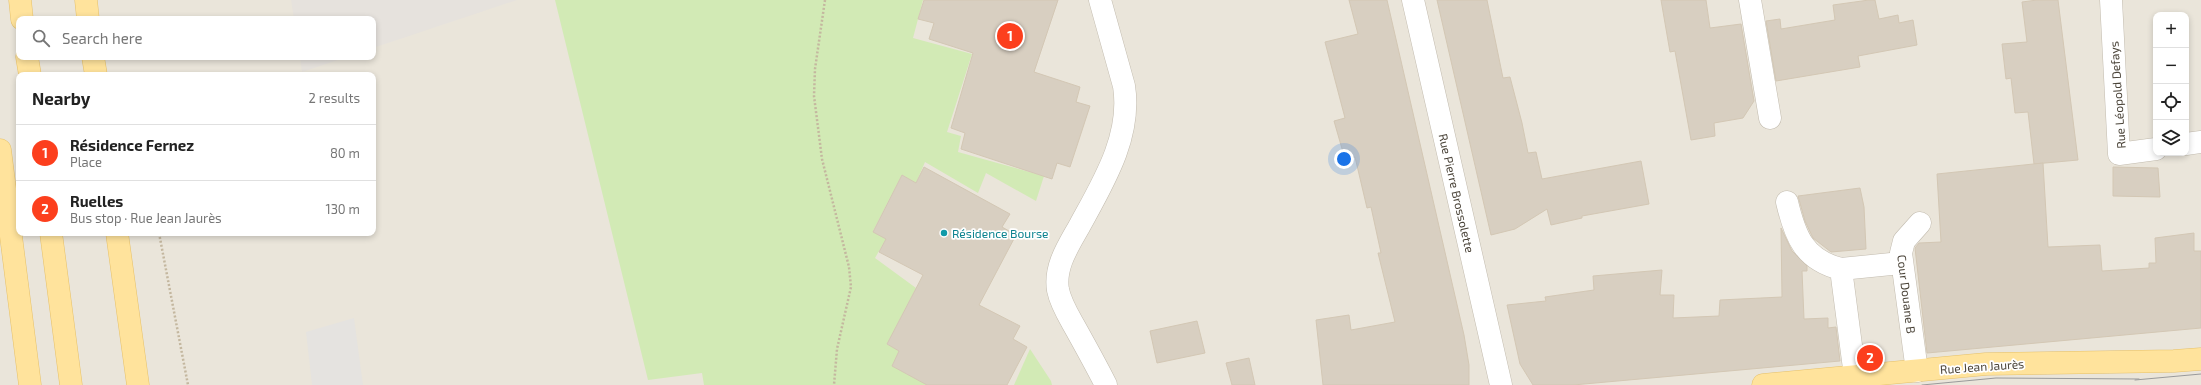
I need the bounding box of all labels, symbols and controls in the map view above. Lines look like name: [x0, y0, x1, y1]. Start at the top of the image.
map controls: [2153, 12, 2189, 156]
button: +: [2153, 12, 2189, 48]
search box: [16, 16, 376, 60]
pin: 1: [997, 21, 1023, 51]
icon: search: [30, 27, 52, 49]
text: Search here: [62, 29, 143, 47]
street label: Rue Léopold Defays: [2106, 41, 2128, 149]
button: −: [2153, 48, 2189, 84]
button: locate: [2153, 84, 2189, 120]
text: Nearby: [32, 88, 90, 108]
text: 2 results: [308, 90, 360, 106]
button: layers: [2153, 120, 2189, 156]
street label: Rue Pierre Brossolette: [1436, 132, 1478, 254]
text: Résidence Fernez: [70, 136, 194, 154]
text: 1: [42, 145, 48, 161]
text: 80 m: [330, 145, 360, 161]
your location: [1334, 149, 1354, 169]
text: Place: [70, 154, 102, 170]
text: Ruelles: [70, 192, 123, 210]
text: 2: [41, 201, 49, 217]
text: 130 m: [325, 201, 360, 217]
text: Bus stop · Rue Jean Jaurès: [70, 210, 222, 226]
place label: Résidence Bourse: [952, 226, 1049, 240]
marker: Résidence Bourse: [939, 228, 949, 238]
street label: Cour Douane B: [1895, 254, 1919, 334]
pin: 2: [1857, 343, 1883, 373]
street label: Rue Jean Jaurès: [1939, 356, 2025, 376]

